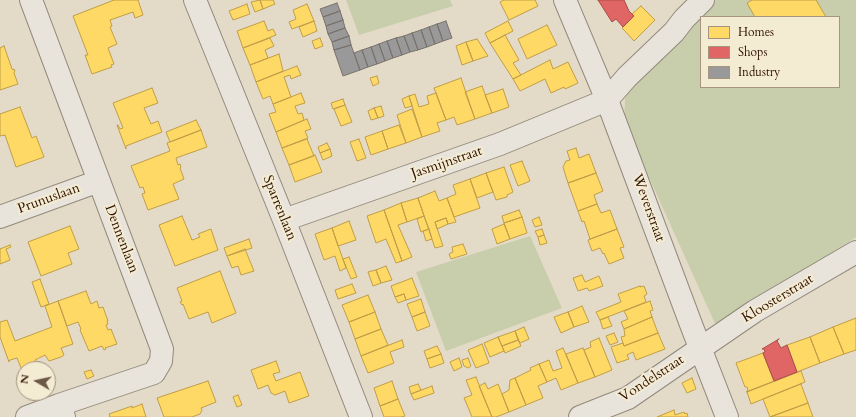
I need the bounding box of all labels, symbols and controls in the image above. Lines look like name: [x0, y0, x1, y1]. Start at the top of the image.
legend: [700, 16, 840, 88]
text: Homes: [738, 24, 774, 40]
text: Shops: [738, 44, 767, 60]
text: Industry: [738, 64, 780, 80]
street label: Jasmijnstraat: [409, 143, 485, 183]
street label: Weverstraat: [628, 172, 668, 244]
street label: Sparrenlaan: [258, 173, 300, 243]
street label: Prunuslaan: [16, 180, 82, 218]
street label: Dennenlaan: [100, 203, 142, 275]
street label: Kloosterstraat: [739, 271, 817, 327]
street label: Vondelstraat: [616, 352, 688, 406]
north arrow: [16, 361, 56, 401]
text: N: [16, 373, 33, 385]

